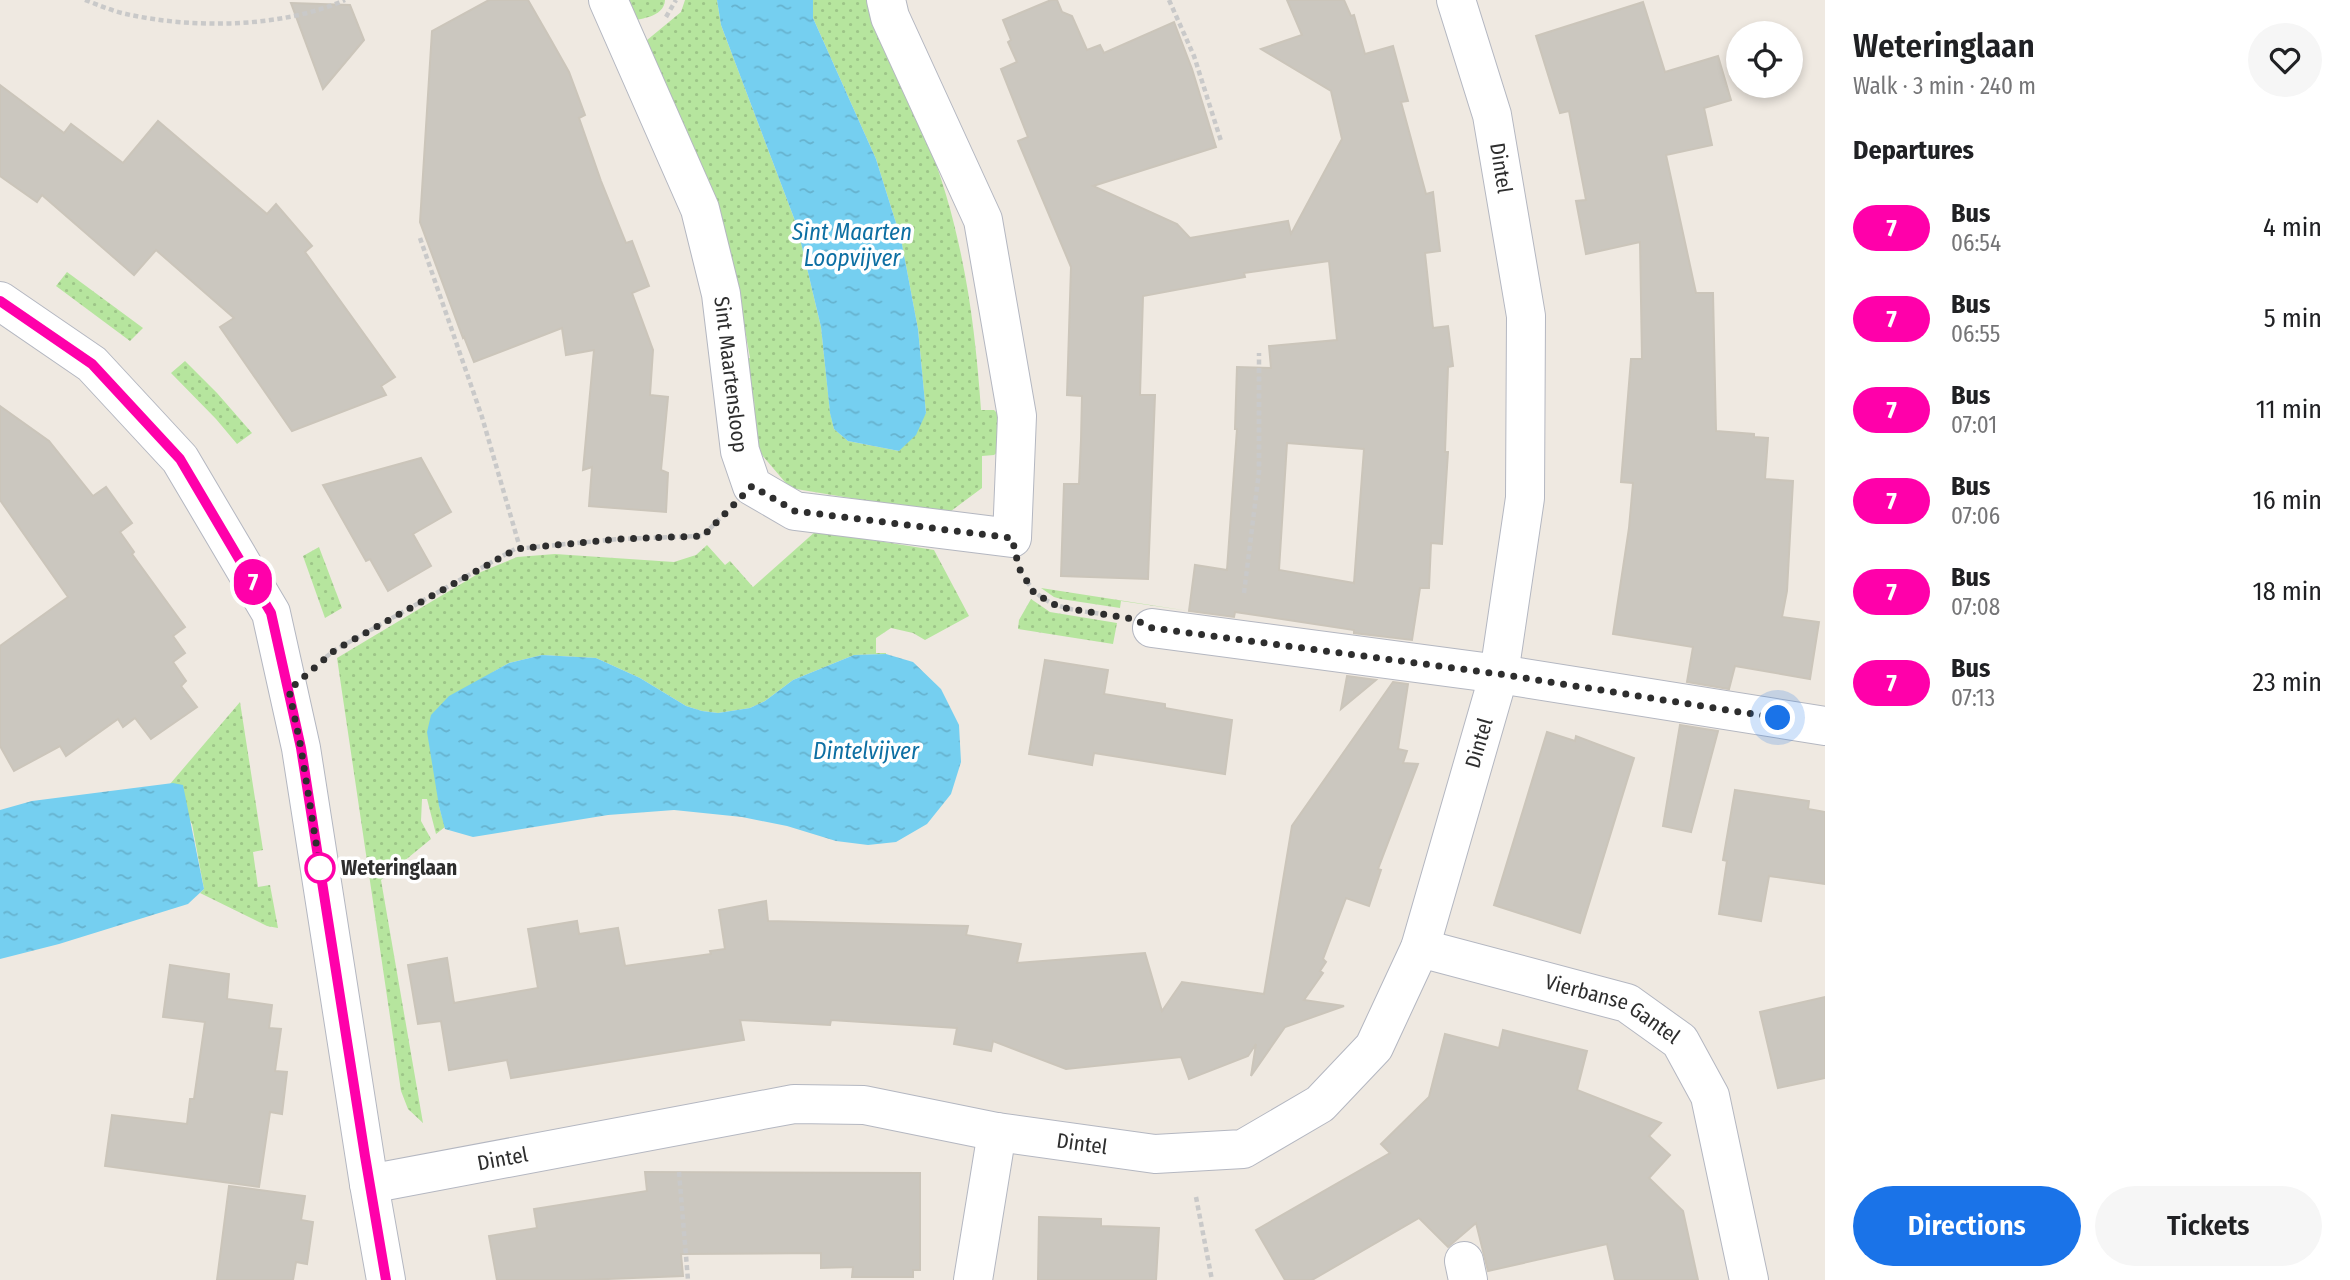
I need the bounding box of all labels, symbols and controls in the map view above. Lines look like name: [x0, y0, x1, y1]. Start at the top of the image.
map controls: [1726, 21, 1803, 98]
button: locate: [1726, 21, 1803, 98]
button: heart: [2248, 23, 2322, 97]
text: Weteringlaan: [1853, 26, 2035, 66]
text: Walk · 3 min · 240 m: [1853, 72, 2036, 100]
text: Departures: [1853, 135, 1974, 166]
street label: Dintel: [1484, 141, 1518, 196]
text: Bus: [1951, 198, 1990, 229]
text: 4 min: [2263, 212, 2322, 243]
text: 7: [1886, 214, 1897, 242]
water label: Sint Maarten Loopvijver: [791, 218, 912, 272]
text: 06:54: [1951, 229, 2001, 257]
text: Bus: [1951, 289, 1990, 320]
street label: Sint Maartensloop: [708, 295, 753, 454]
text: 5 min: [2264, 303, 2322, 334]
text: 7: [1886, 305, 1897, 333]
text: 06:55: [1951, 320, 2000, 348]
text: Bus: [1951, 380, 1990, 411]
text: 11 min: [2256, 394, 2322, 425]
text: 7: [1886, 396, 1897, 424]
text: 07:01: [1951, 411, 1997, 439]
text: Bus: [1951, 471, 1990, 502]
text: 16 min: [2253, 485, 2322, 516]
text: 7: [1886, 487, 1897, 515]
text: 07:06: [1951, 502, 2000, 530]
line badge: 7: [230, 559, 276, 605]
text: Bus: [1951, 562, 1990, 593]
text: 7: [248, 568, 258, 596]
text: 18 min: [2253, 576, 2322, 607]
text: 7: [1886, 578, 1897, 606]
text: 07:08: [1951, 593, 2000, 621]
text: Bus: [1951, 653, 1990, 684]
text: 23 min: [2253, 667, 2322, 698]
text: 7: [1886, 669, 1897, 697]
text: 07:13: [1951, 684, 1995, 712]
your location: [1760, 700, 1795, 735]
street label: Dintel: [1460, 714, 1499, 771]
water label: Dintelvijver: [813, 737, 920, 765]
marker: Weteringlaan: [305, 853, 335, 883]
place label: Weteringlaan: [341, 855, 457, 881]
street label: Vierbanse Gantel: [1542, 969, 1685, 1050]
street label: Dintel: [1055, 1127, 1110, 1160]
street label: Dintel: [475, 1141, 531, 1176]
button: Directions: [1853, 1186, 2081, 1266]
button: Tickets: [2095, 1186, 2322, 1266]

